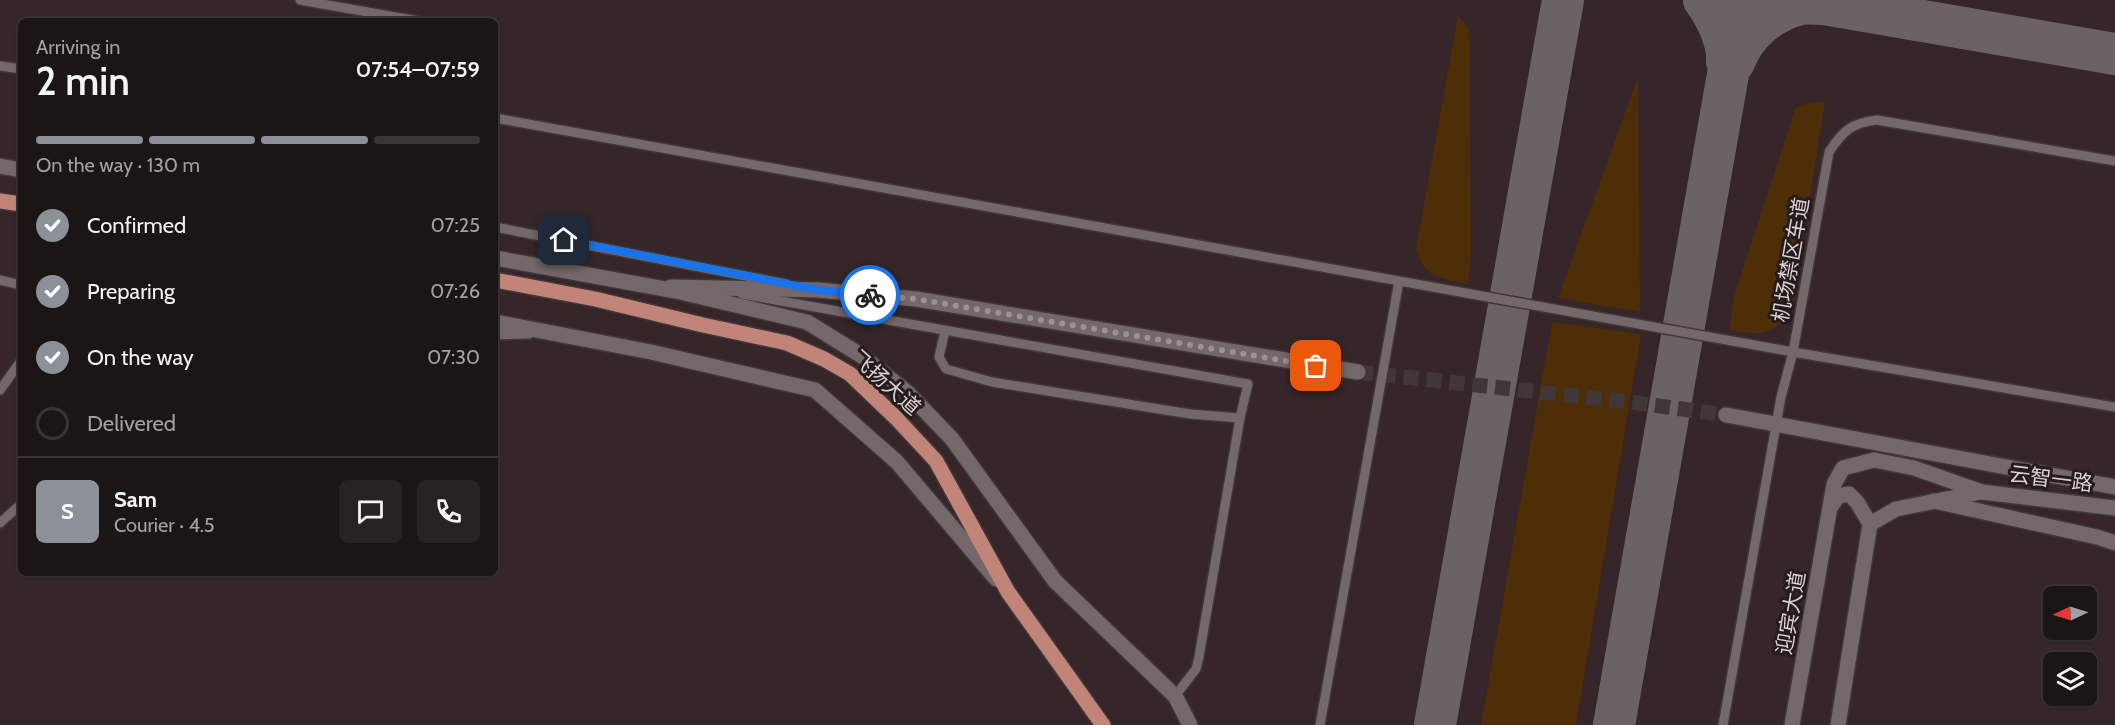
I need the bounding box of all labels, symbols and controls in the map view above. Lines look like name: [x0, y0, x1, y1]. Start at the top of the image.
text: Arriving in: [36, 35, 120, 59]
text: 07:54–07:59: [356, 56, 480, 83]
text: 2 min: [36, 57, 130, 105]
text: On the way · 130 m: [36, 153, 200, 177]
street label: 机场禁区车道: [1767, 196, 1814, 324]
icon: check: [36, 209, 69, 242]
text: Confirmed: [87, 212, 186, 239]
text: 07:25: [431, 213, 480, 237]
pin: [538, 214, 589, 265]
icon: home: [547, 223, 580, 256]
courier: [840, 265, 900, 325]
icon: check: [36, 275, 69, 308]
text: Preparing: [87, 278, 175, 305]
text: 07:26: [430, 279, 480, 303]
icon: bike: [854, 279, 887, 312]
pin: [1290, 340, 1341, 391]
icon: check: [36, 341, 69, 374]
text: On the way: [87, 344, 194, 371]
text: 07:30: [427, 345, 480, 369]
street label: 飞扬大道: [847, 345, 926, 420]
icon: bag: [1299, 349, 1332, 382]
text: Delivered: [87, 410, 176, 437]
street label: 云智一路: [2008, 461, 2094, 496]
button: chat: [339, 480, 402, 543]
button: phone: [417, 480, 480, 543]
text: Sam: [114, 486, 157, 513]
text: S: [61, 498, 74, 525]
text: Courier · 4.5: [114, 513, 215, 537]
street label: 迎宾大道: [1771, 569, 1810, 656]
north arrow: [2043, 586, 2097, 640]
map controls: [2043, 586, 2097, 706]
button: layers: [2043, 652, 2097, 706]

